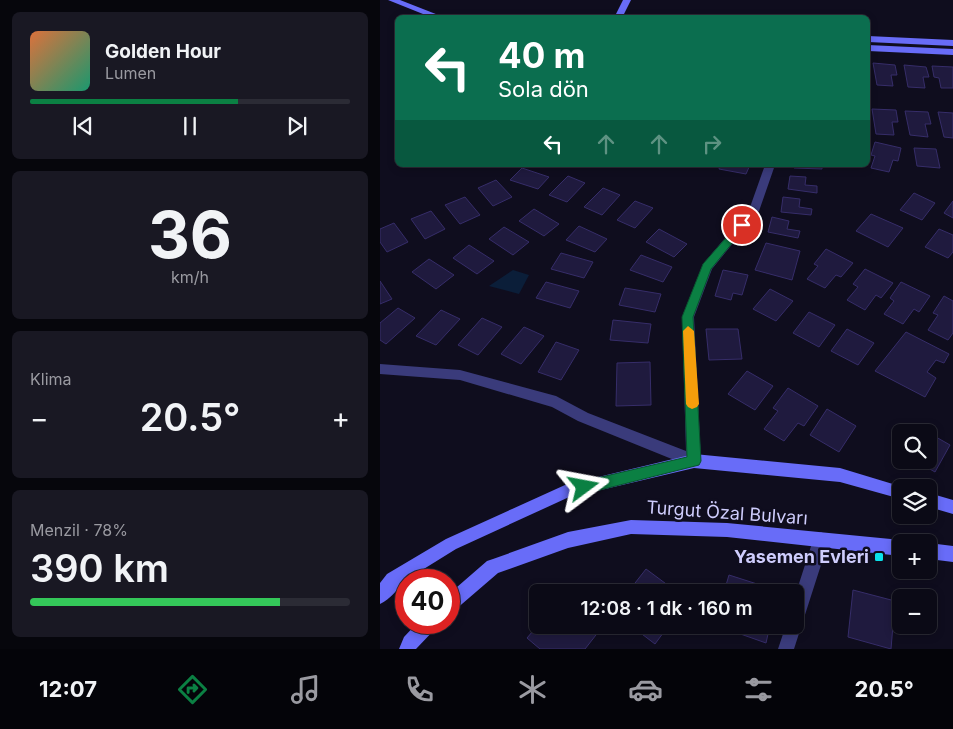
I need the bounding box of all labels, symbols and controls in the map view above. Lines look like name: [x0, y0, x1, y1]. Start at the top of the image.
text: 40 m: [498, 34, 586, 76]
icon: left: [415, 35, 480, 100]
text: Golden Hour: [105, 40, 221, 63]
text: Lumen: [105, 63, 156, 83]
text: Sola dön: [498, 76, 589, 102]
icon: previous: [69, 112, 97, 140]
icon: pause: [176, 112, 204, 140]
icon: next: [283, 112, 311, 140]
icon: left: [539, 130, 567, 158]
icon: ahead: [592, 130, 620, 158]
icon: ahead: [645, 130, 673, 158]
icon: right: [698, 130, 726, 158]
text: 36: [148, 195, 232, 274]
pin: [721, 204, 763, 246]
icon: arrive: [728, 211, 756, 239]
text: km/h: [171, 267, 209, 287]
text: Klima: [30, 369, 72, 389]
text: 20.5°: [140, 394, 240, 440]
text: −: [30, 401, 49, 435]
text: +: [331, 401, 350, 435]
map controls: [892, 424, 937, 634]
button: search: [892, 424, 937, 469]
position arrow: [557, 460, 609, 512]
button: layers: [892, 479, 937, 524]
street label: Turgut Özal Bulvarı: [646, 495, 808, 529]
text: Menzil · 78%: [30, 520, 128, 540]
button: +: [892, 534, 937, 579]
text: 390 km: [30, 545, 169, 591]
place label: Yasemen Evleri: [734, 546, 869, 567]
marker: Yasemen Evleri: [873, 551, 885, 563]
speed limit sign: 40: [395, 569, 460, 634]
button: −: [892, 589, 937, 634]
text: 12:08 · 1 dk · 160 m: [580, 597, 753, 620]
icon: directions: [175, 672, 210, 707]
icon: music: [288, 672, 323, 707]
icon: phone: [402, 672, 437, 707]
icon: climate: [515, 672, 550, 707]
icon: car: [628, 672, 663, 707]
icon: filters: [741, 672, 776, 707]
text: 12:07: [39, 676, 97, 702]
text: 20.5°: [855, 676, 914, 702]

